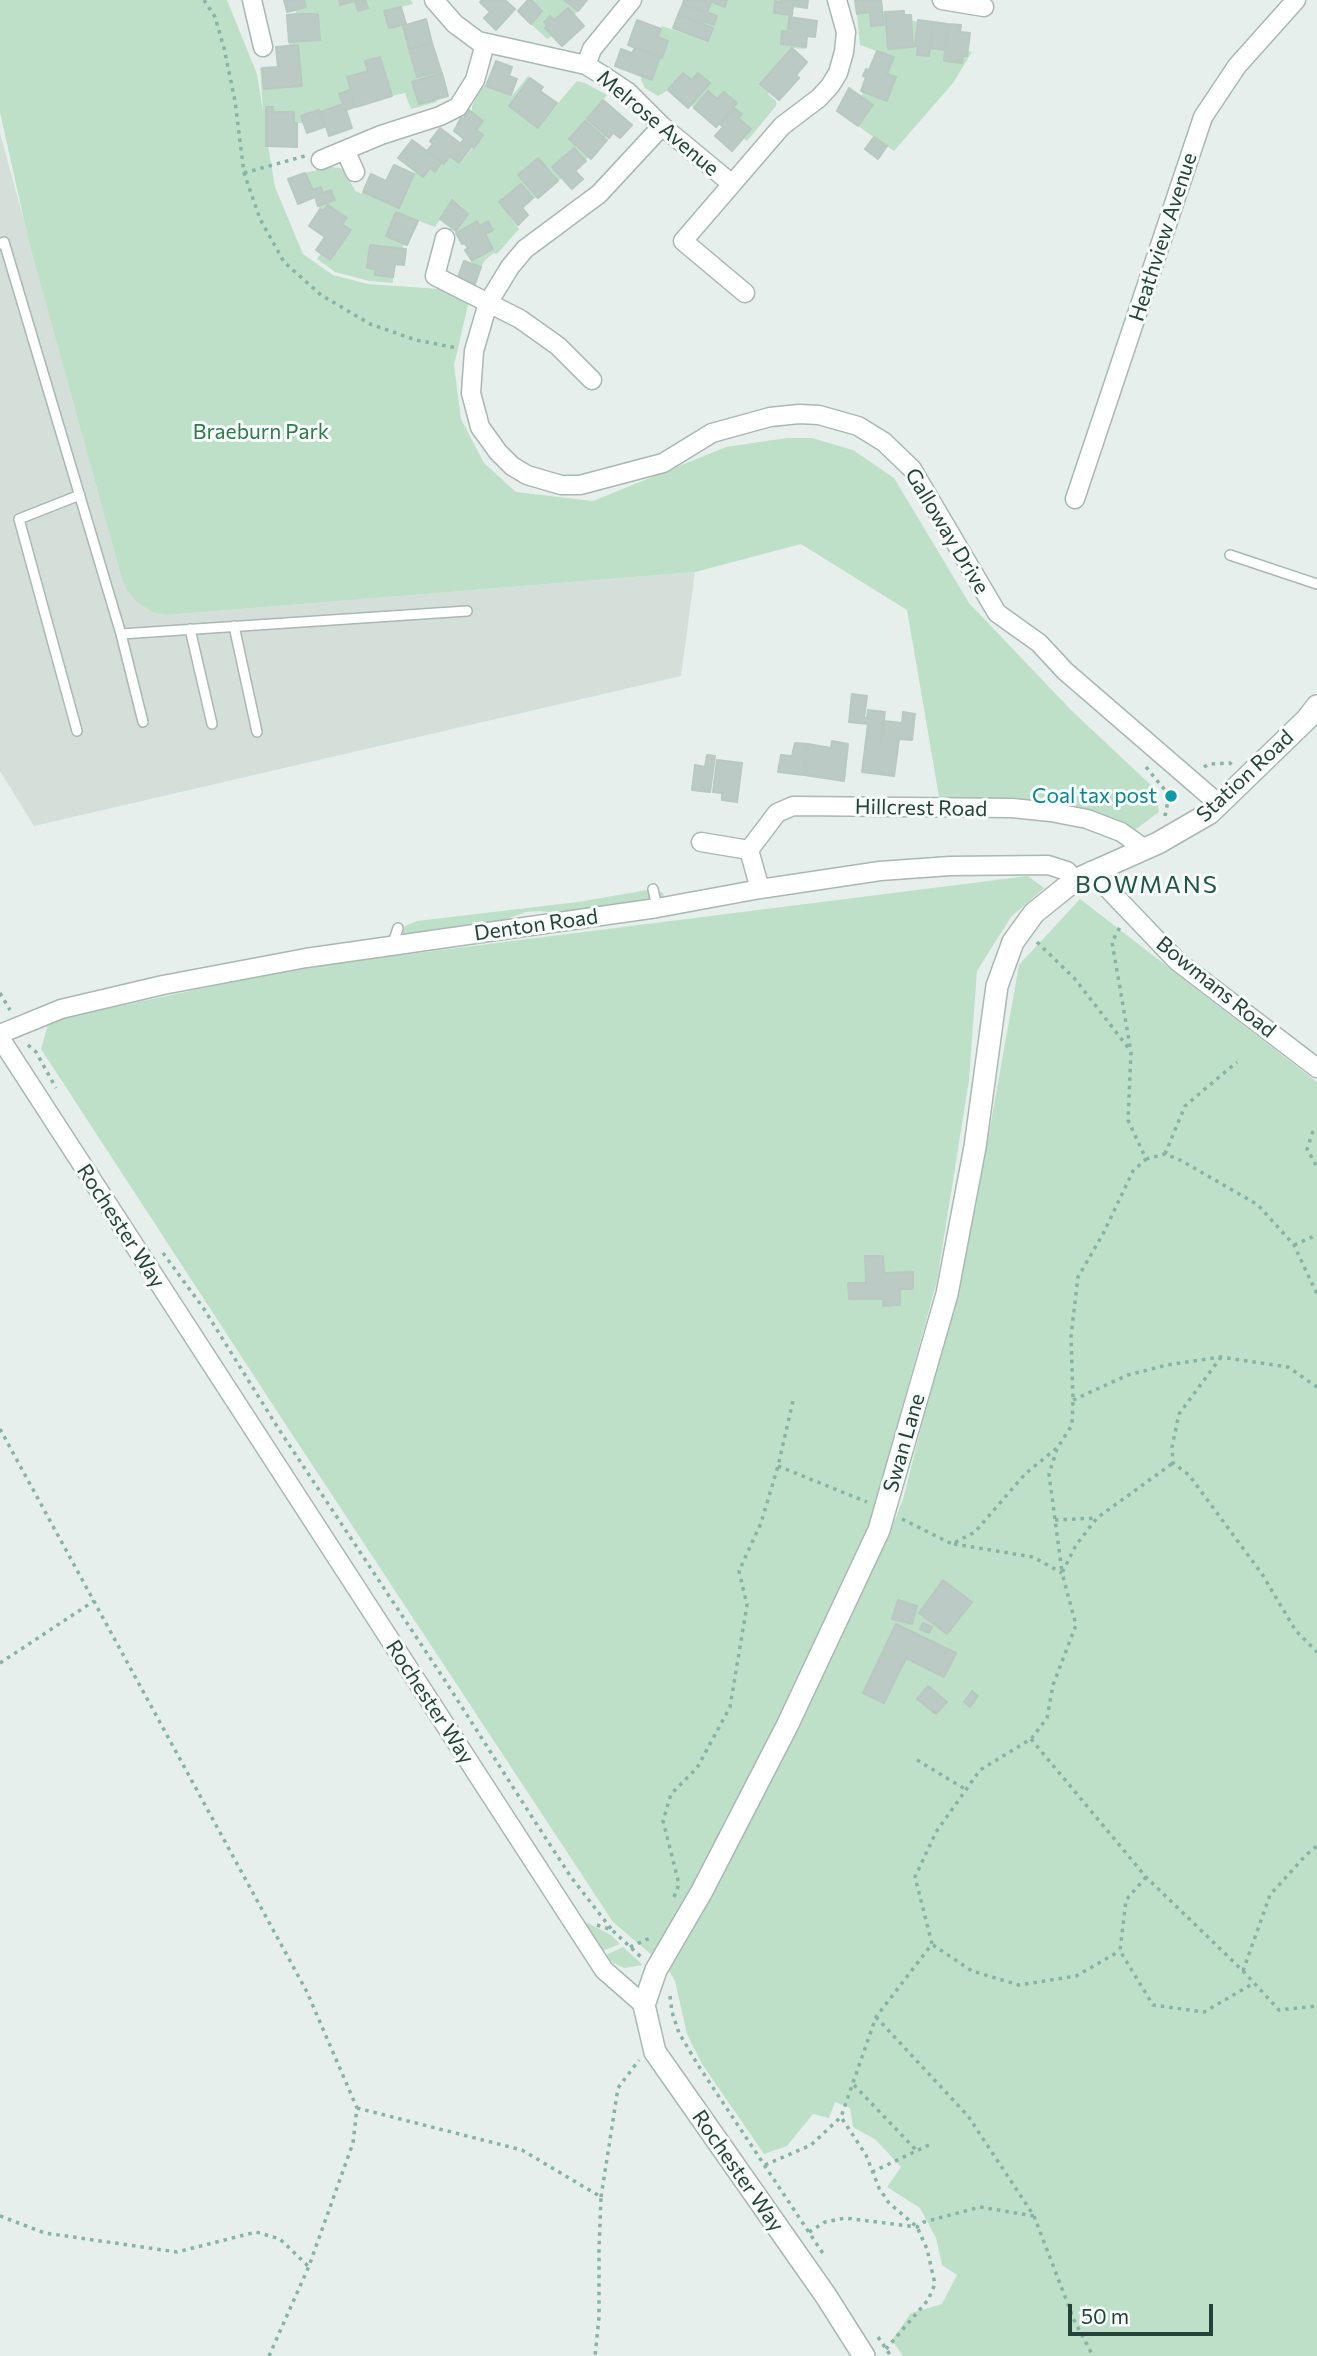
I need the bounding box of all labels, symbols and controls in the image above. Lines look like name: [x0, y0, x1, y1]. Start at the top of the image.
street label: Melrose Avenue: [592, 65, 724, 181]
street label: Heathview Avenue: [1124, 149, 1202, 325]
park label: Braeburn Park: [193, 419, 329, 445]
street label: Galloway Drive: [900, 464, 994, 598]
street label: Station Road: [1191, 725, 1299, 827]
place label: Coal tax post: [1032, 783, 1157, 809]
marker: Coal tax post: [1163, 788, 1179, 804]
street label: Hillcrest Road: [855, 794, 987, 822]
district label: BOWMANS: [1076, 871, 1218, 899]
street label: Denton Road: [473, 904, 599, 946]
street label: Bowmans Road: [1151, 931, 1281, 1043]
street label: Rochester Way: [72, 1159, 170, 1293]
street label: Swan Lane: [878, 1391, 930, 1495]
street label: Rochester Way: [381, 1635, 479, 1769]
street label: Rochester Way: [687, 2105, 789, 2237]
scale bar: [1072, 2290, 1217, 2334]
text: 50 m: [1081, 2303, 1129, 2328]

